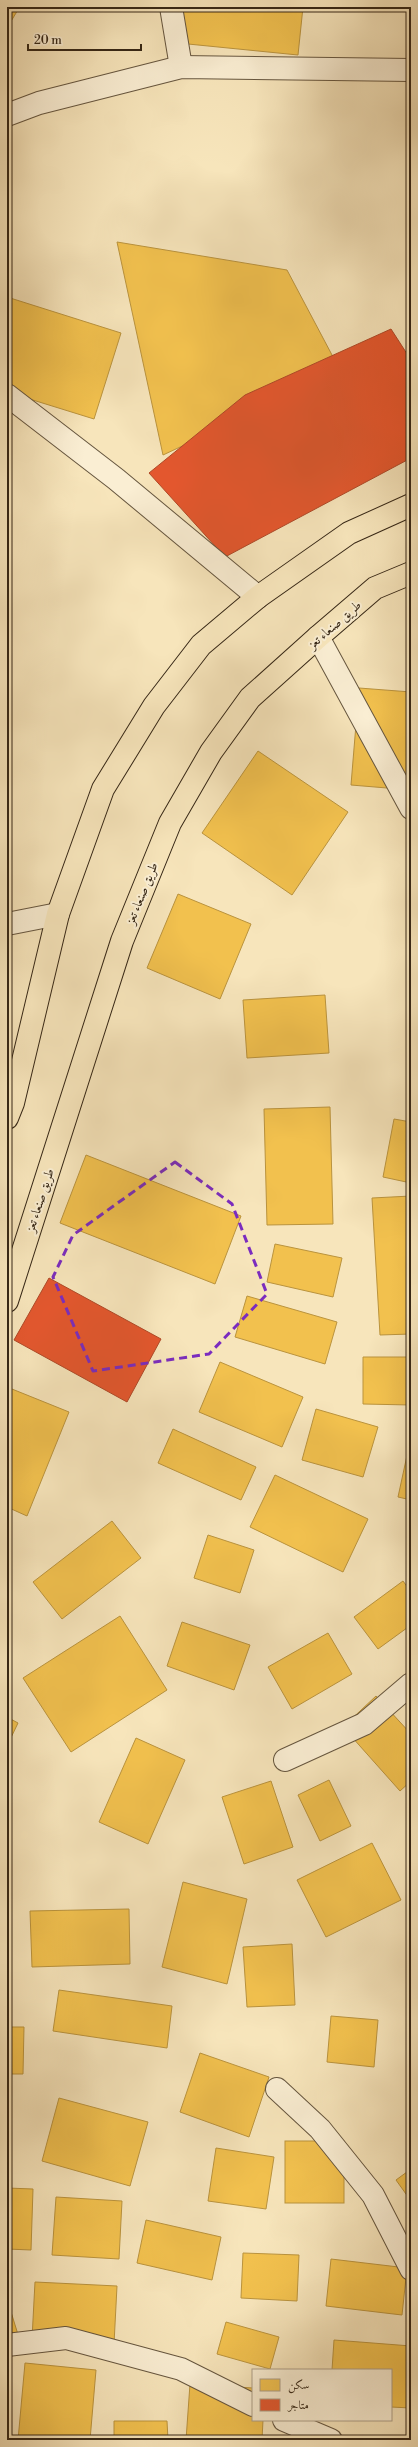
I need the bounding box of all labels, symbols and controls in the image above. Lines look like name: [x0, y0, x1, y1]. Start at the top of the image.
scale bar: [28, 26, 141, 52]
text: 20 m: [34, 33, 62, 48]
street label: طريق صنعاء تعز: [303, 597, 365, 654]
street label: طريق صنعاء تعز: [121, 860, 162, 929]
street label: طريق صنعاء تعز: [22, 1167, 58, 1236]
legend: [252, 2369, 392, 2421]
text: سكن: [288, 2378, 309, 2394]
text: متاجر: [286, 2398, 309, 2413]

